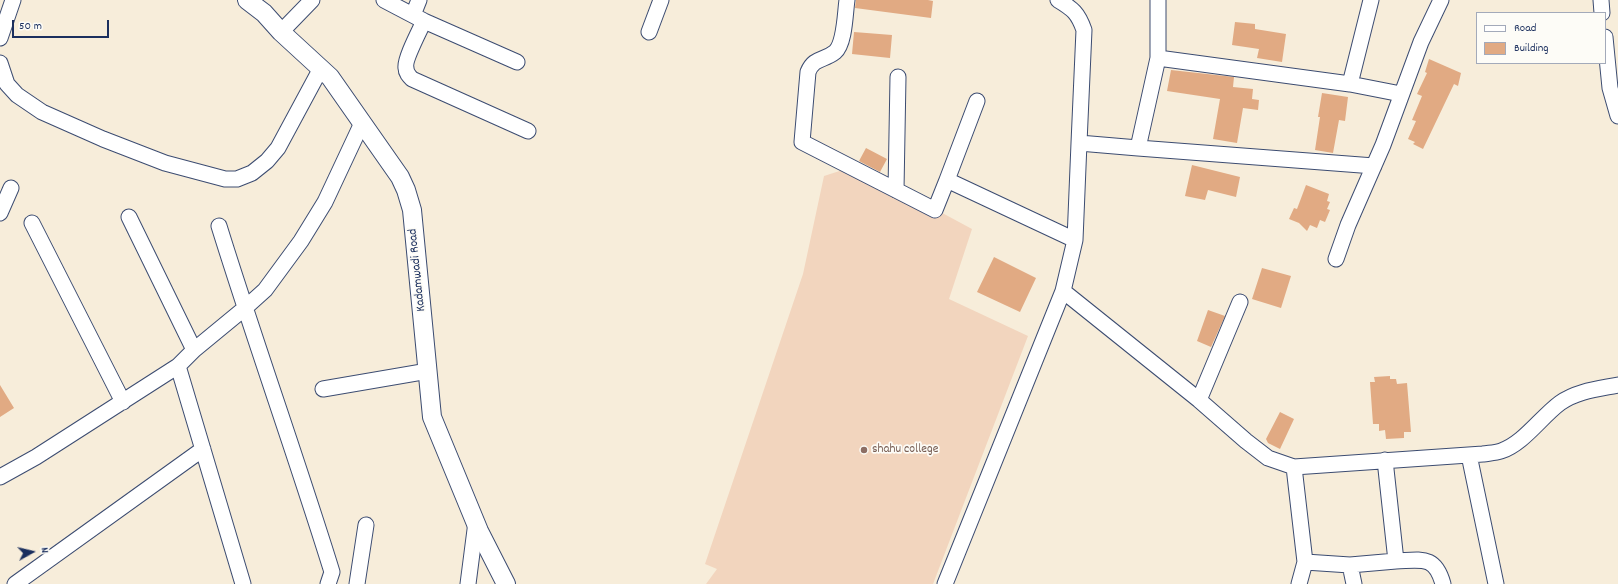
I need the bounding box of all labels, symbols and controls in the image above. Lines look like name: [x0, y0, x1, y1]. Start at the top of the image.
scale bar: [14, 12, 111, 38]
legend: [1476, 12, 1606, 64]
text: 50 m: [19, 18, 42, 35]
text: Road: [1514, 20, 1536, 37]
text: Building: [1514, 40, 1549, 57]
street label: Kadamwadi Road: [406, 228, 430, 312]
place label: shahu college: [872, 442, 938, 458]
marker: shahu college: [859, 445, 869, 455]
north arrow: [12, 532, 52, 572]
text: N: [36, 547, 52, 554]

